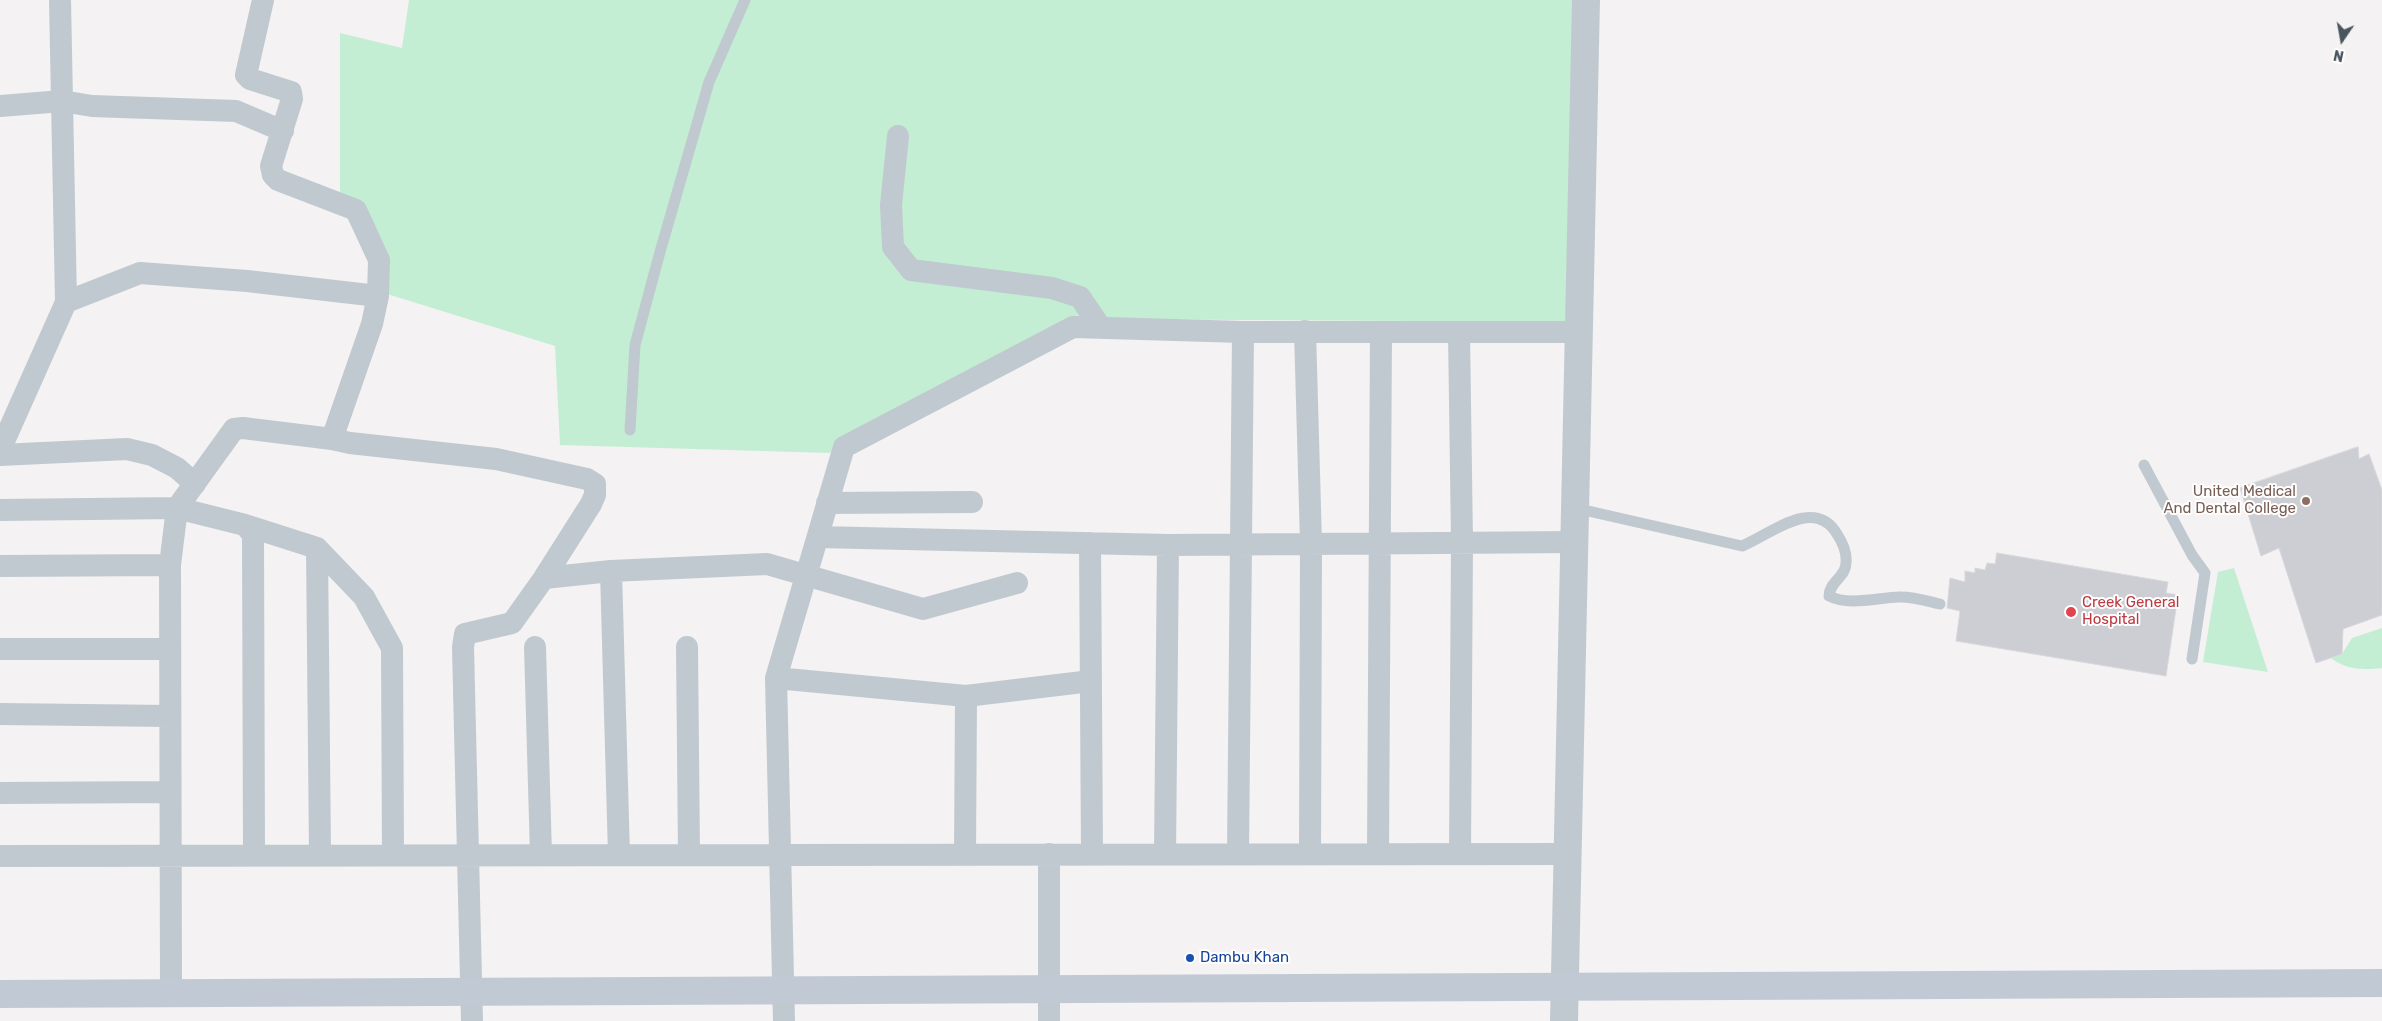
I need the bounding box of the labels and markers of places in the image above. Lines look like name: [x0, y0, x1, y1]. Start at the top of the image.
place label: United Medical And Dental College: [2163, 483, 2296, 518]
marker: United Medical And Dental College: [2300, 495, 2312, 507]
place label: Creek General Hospital: [2082, 594, 2179, 629]
marker: Creek General Hospital: [2064, 605, 2078, 619]
place label: Dambu Khan: [1200, 949, 1289, 967]
marker: Dambu Khan: [1184, 952, 1196, 964]

